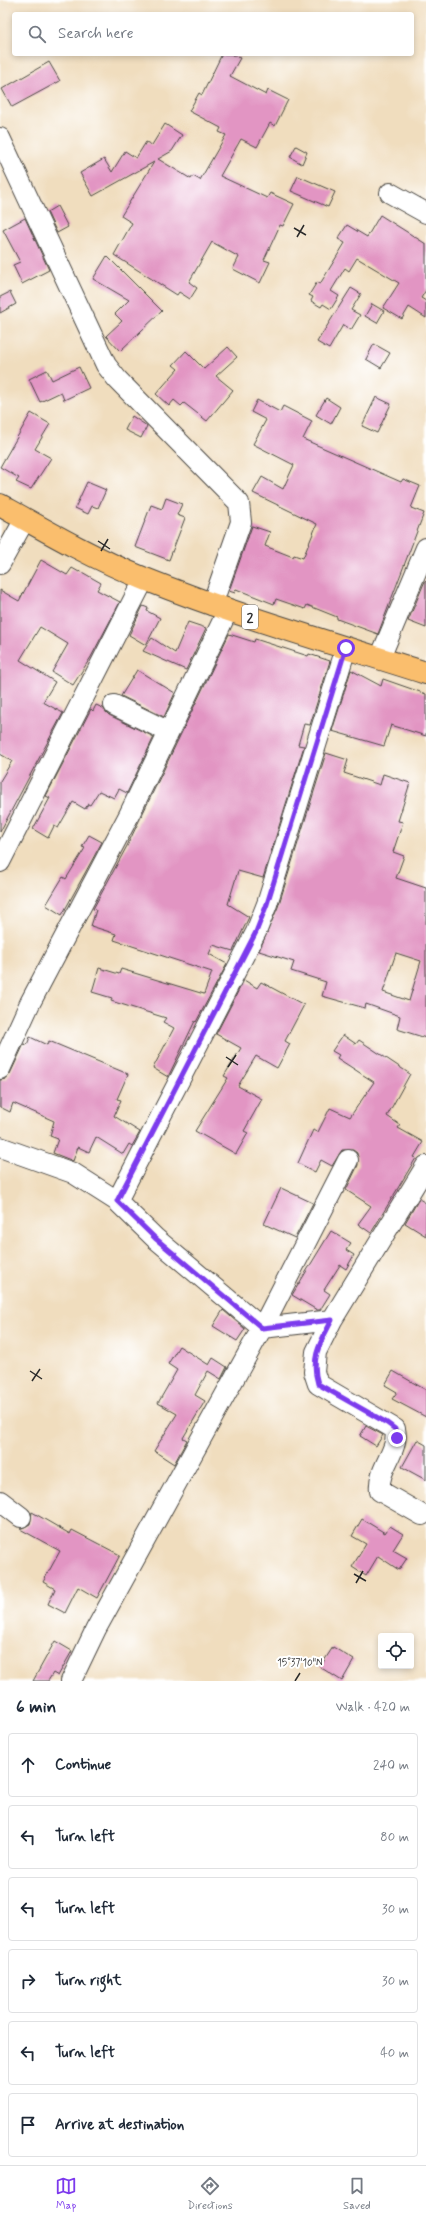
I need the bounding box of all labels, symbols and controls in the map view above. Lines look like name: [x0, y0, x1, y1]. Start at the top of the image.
search box: [12, 12, 414, 56]
icon: search: [26, 23, 48, 45]
text: Search here: [58, 24, 134, 44]
road number: 2: [242, 605, 258, 629]
route start: [337, 639, 355, 657]
route end: [388, 1429, 406, 1447]
map controls: [378, 1633, 414, 1669]
button: locate: [378, 1633, 414, 1669]
text: 15°37'10"N: [277, 1656, 323, 1670]
text: 6 min: [16, 1696, 56, 1718]
text: Walk · 420 m: [336, 1699, 410, 1716]
icon: ahead: [17, 1754, 39, 1776]
text: Continue: [55, 1755, 111, 1775]
text: 240 m: [373, 1757, 409, 1774]
icon: left: [17, 1826, 39, 1848]
text: Turn left: [55, 1827, 115, 1847]
text: 80 m: [380, 1829, 409, 1846]
icon: left: [17, 1898, 39, 1920]
text: Turn left: [55, 1899, 115, 1919]
text: 30 m: [382, 1901, 409, 1918]
icon: right: [17, 1970, 39, 1992]
text: Turn right: [55, 1971, 122, 1991]
text: 30 m: [382, 1973, 409, 1990]
icon: left: [17, 2042, 39, 2064]
text: Turn left: [55, 2043, 115, 2063]
text: 40 m: [380, 2045, 409, 2062]
icon: arrive: [17, 2114, 39, 2136]
text: Arrive at destination: [55, 2115, 184, 2135]
tab: Map: [55, 2175, 77, 2213]
tab: Directions: [187, 2175, 233, 2213]
tab: Saved: [343, 2175, 371, 2213]

